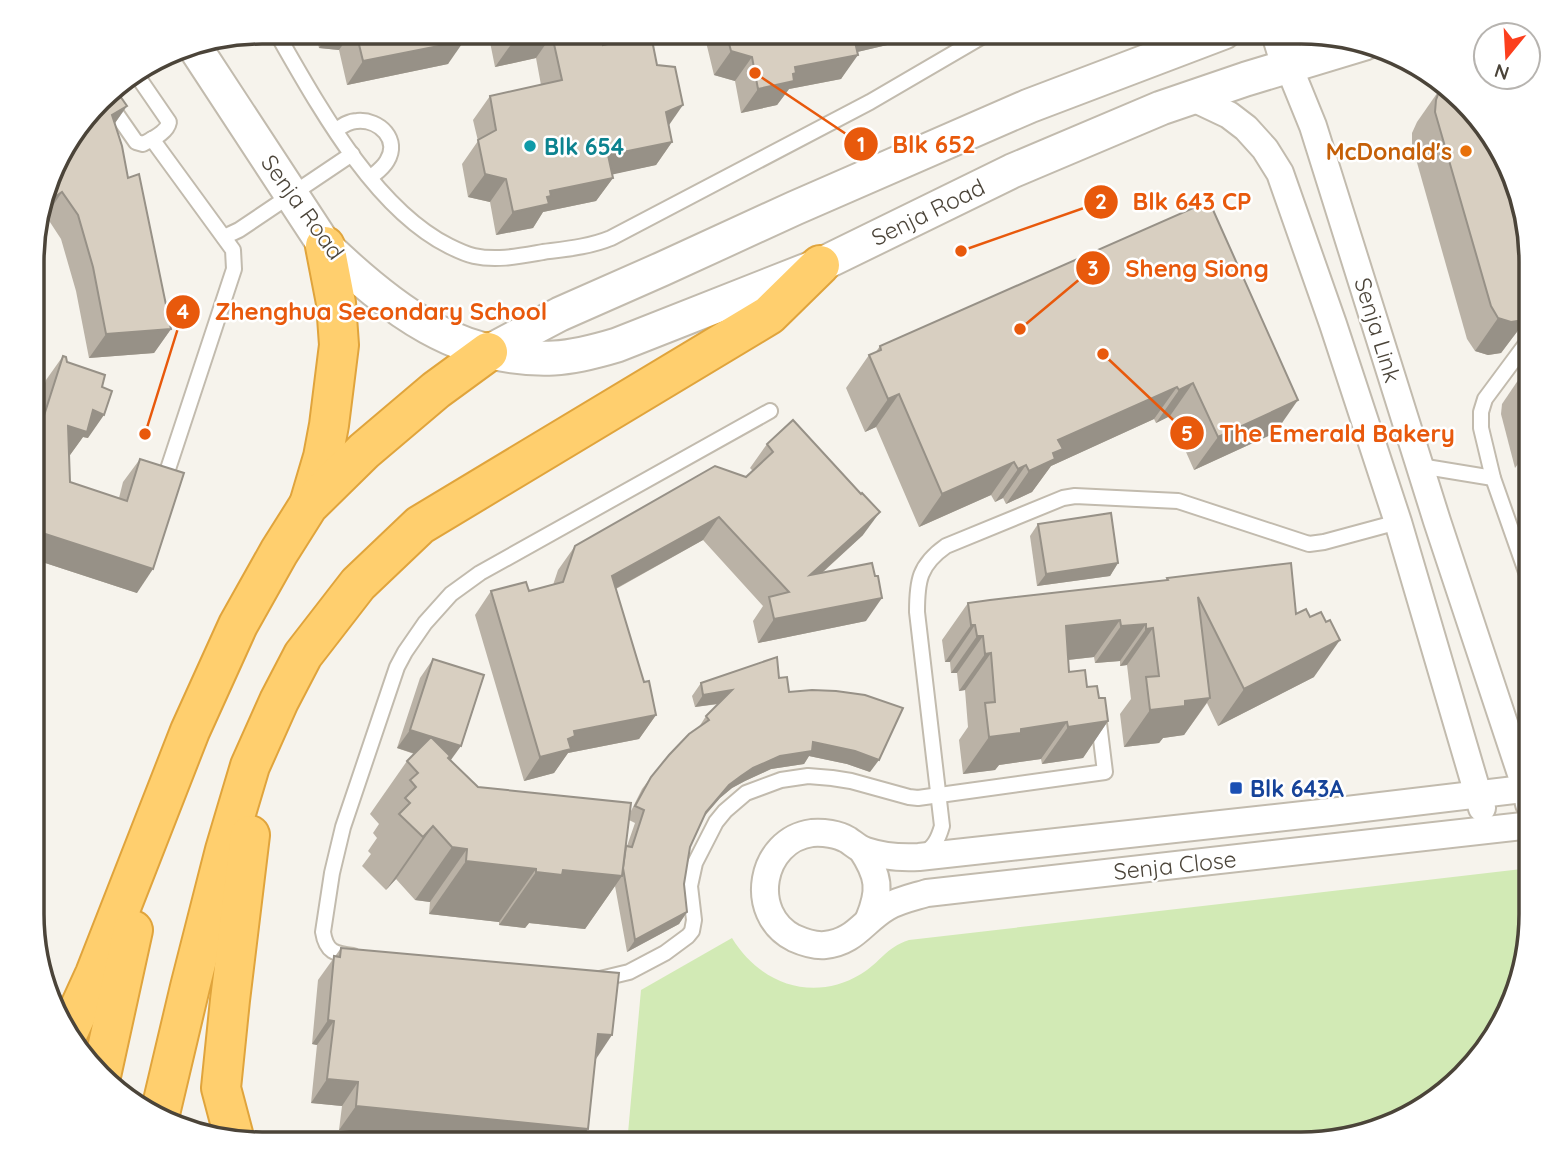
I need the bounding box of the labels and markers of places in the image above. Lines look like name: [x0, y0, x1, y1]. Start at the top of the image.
callout: Blk 652: [844, 122, 990, 167]
place label: Blk 654: [544, 132, 624, 161]
place label: McDonald's: [1326, 137, 1452, 166]
marker: Blk 654: [522, 138, 538, 154]
marker: McDonald's: [1458, 143, 1474, 159]
callout: Blk 643 CP: [1084, 179, 1266, 224]
callout: Sheng Siong: [1076, 246, 1282, 291]
callout: Zhenghua Secondary School: [166, 289, 561, 334]
callout: The Emerald Bakery: [1170, 411, 1469, 456]
place label: Blk 643A: [1250, 774, 1344, 803]
marker: Blk 643A: [1228, 780, 1244, 796]

